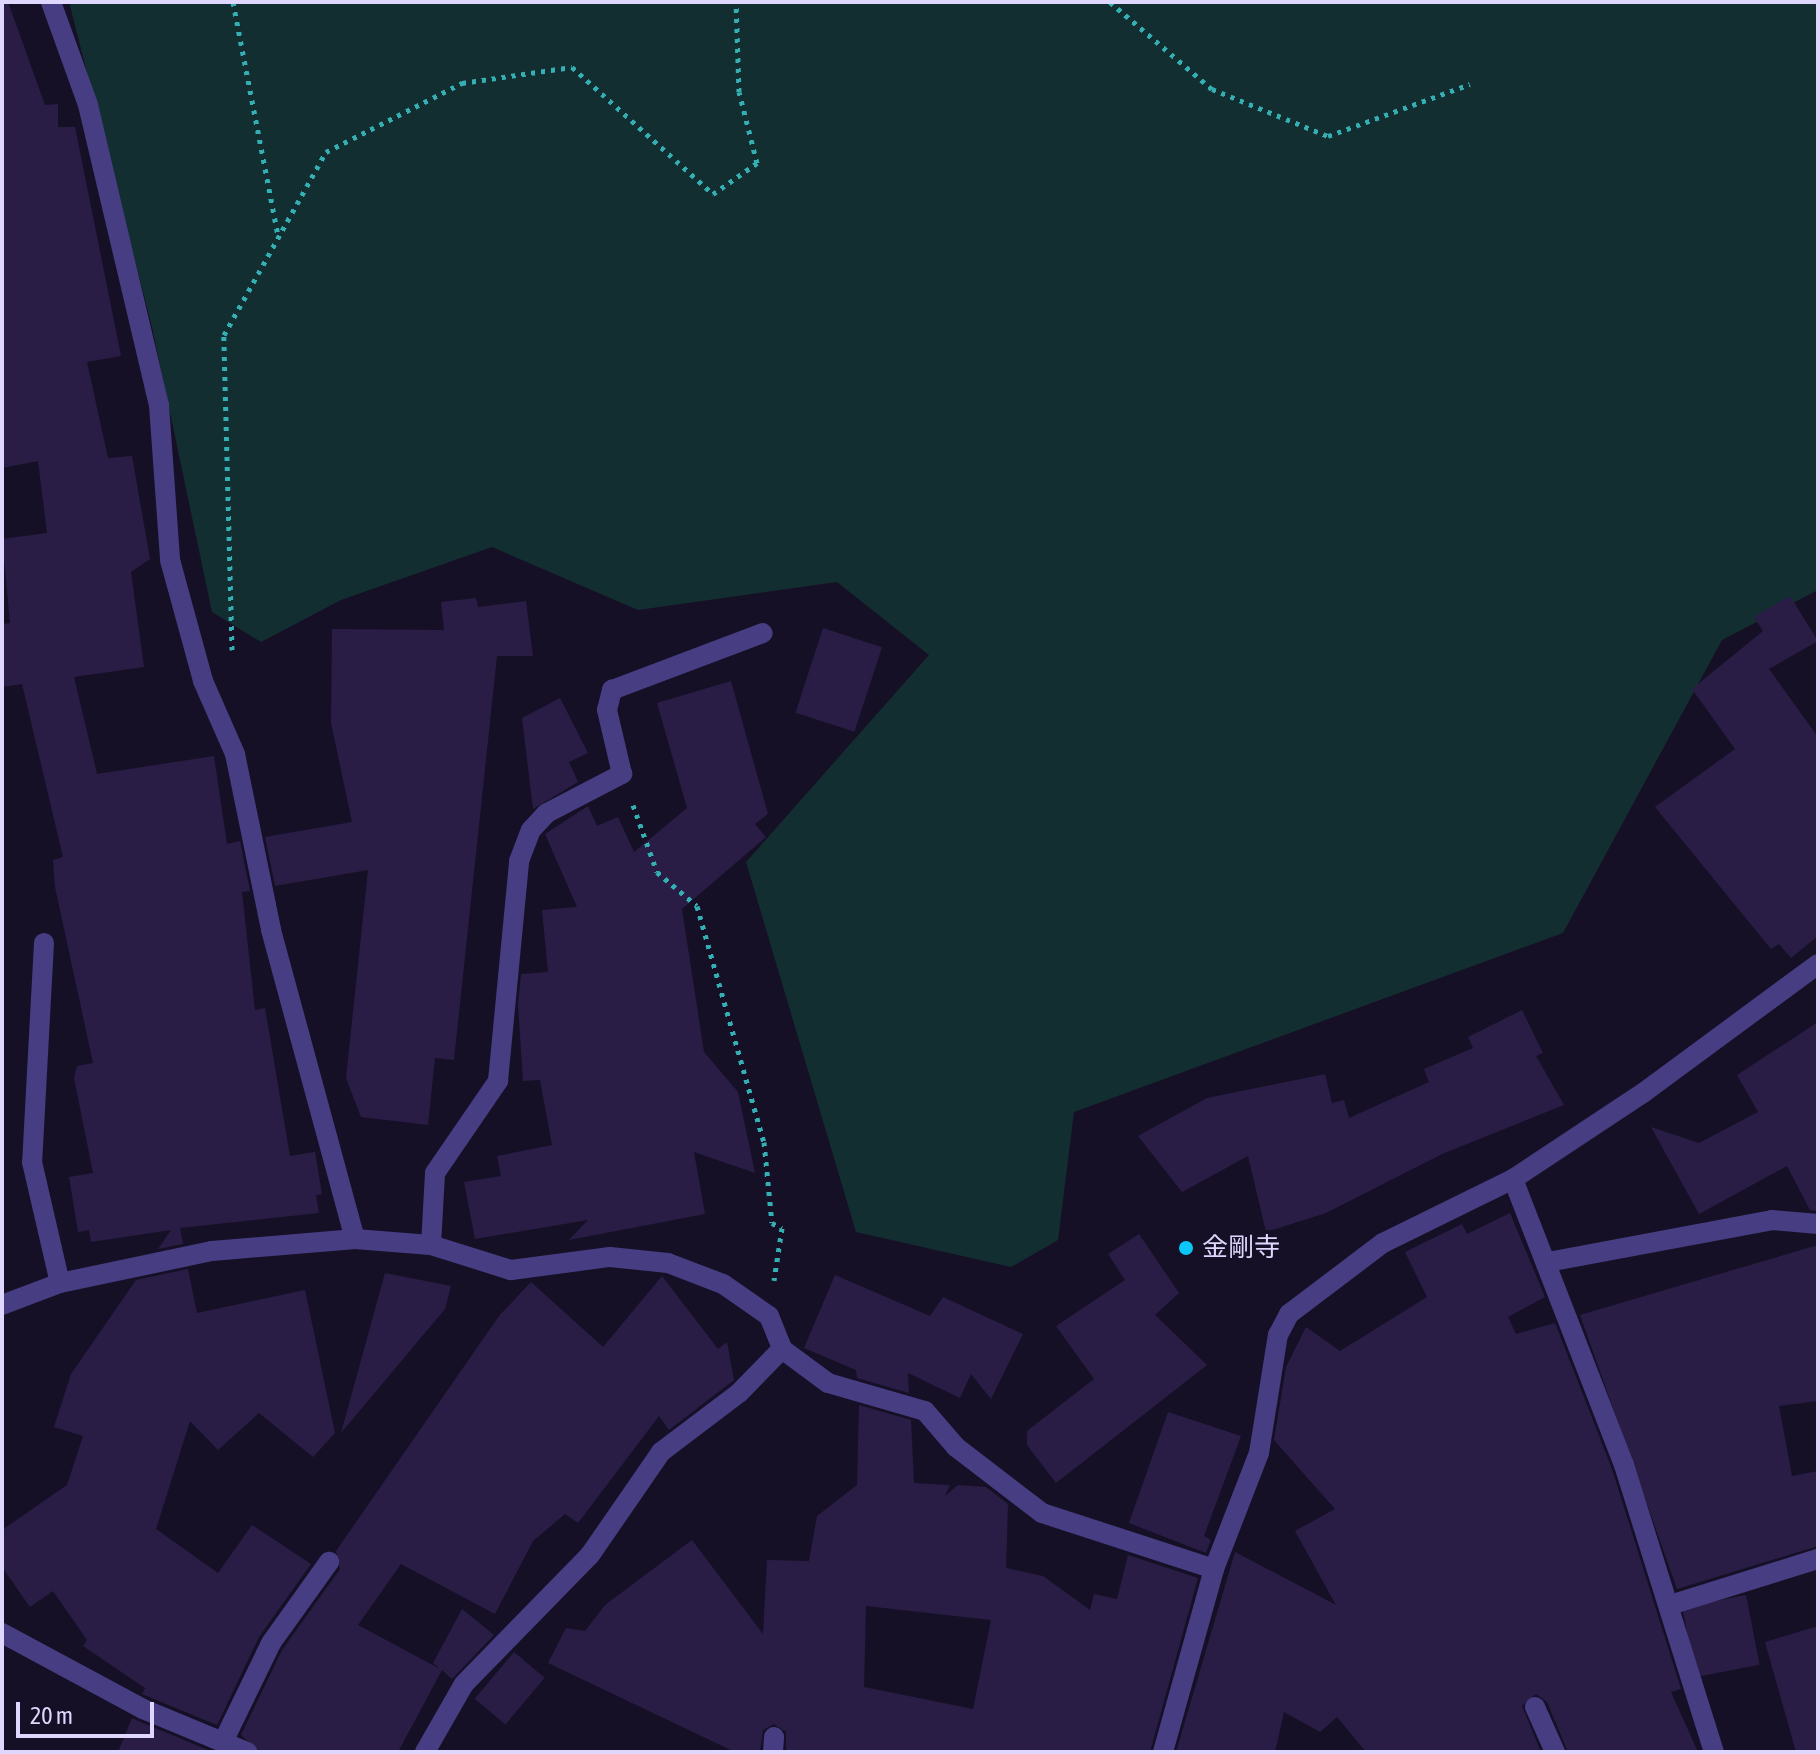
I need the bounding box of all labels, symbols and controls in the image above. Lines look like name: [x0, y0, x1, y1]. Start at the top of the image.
place label: 金剛寺: [1202, 1232, 1280, 1264]
marker: 金剛寺: [1177, 1239, 1195, 1257]
scale bar: [20, 1686, 158, 1736]
text: 20 m: [30, 1702, 73, 1729]

